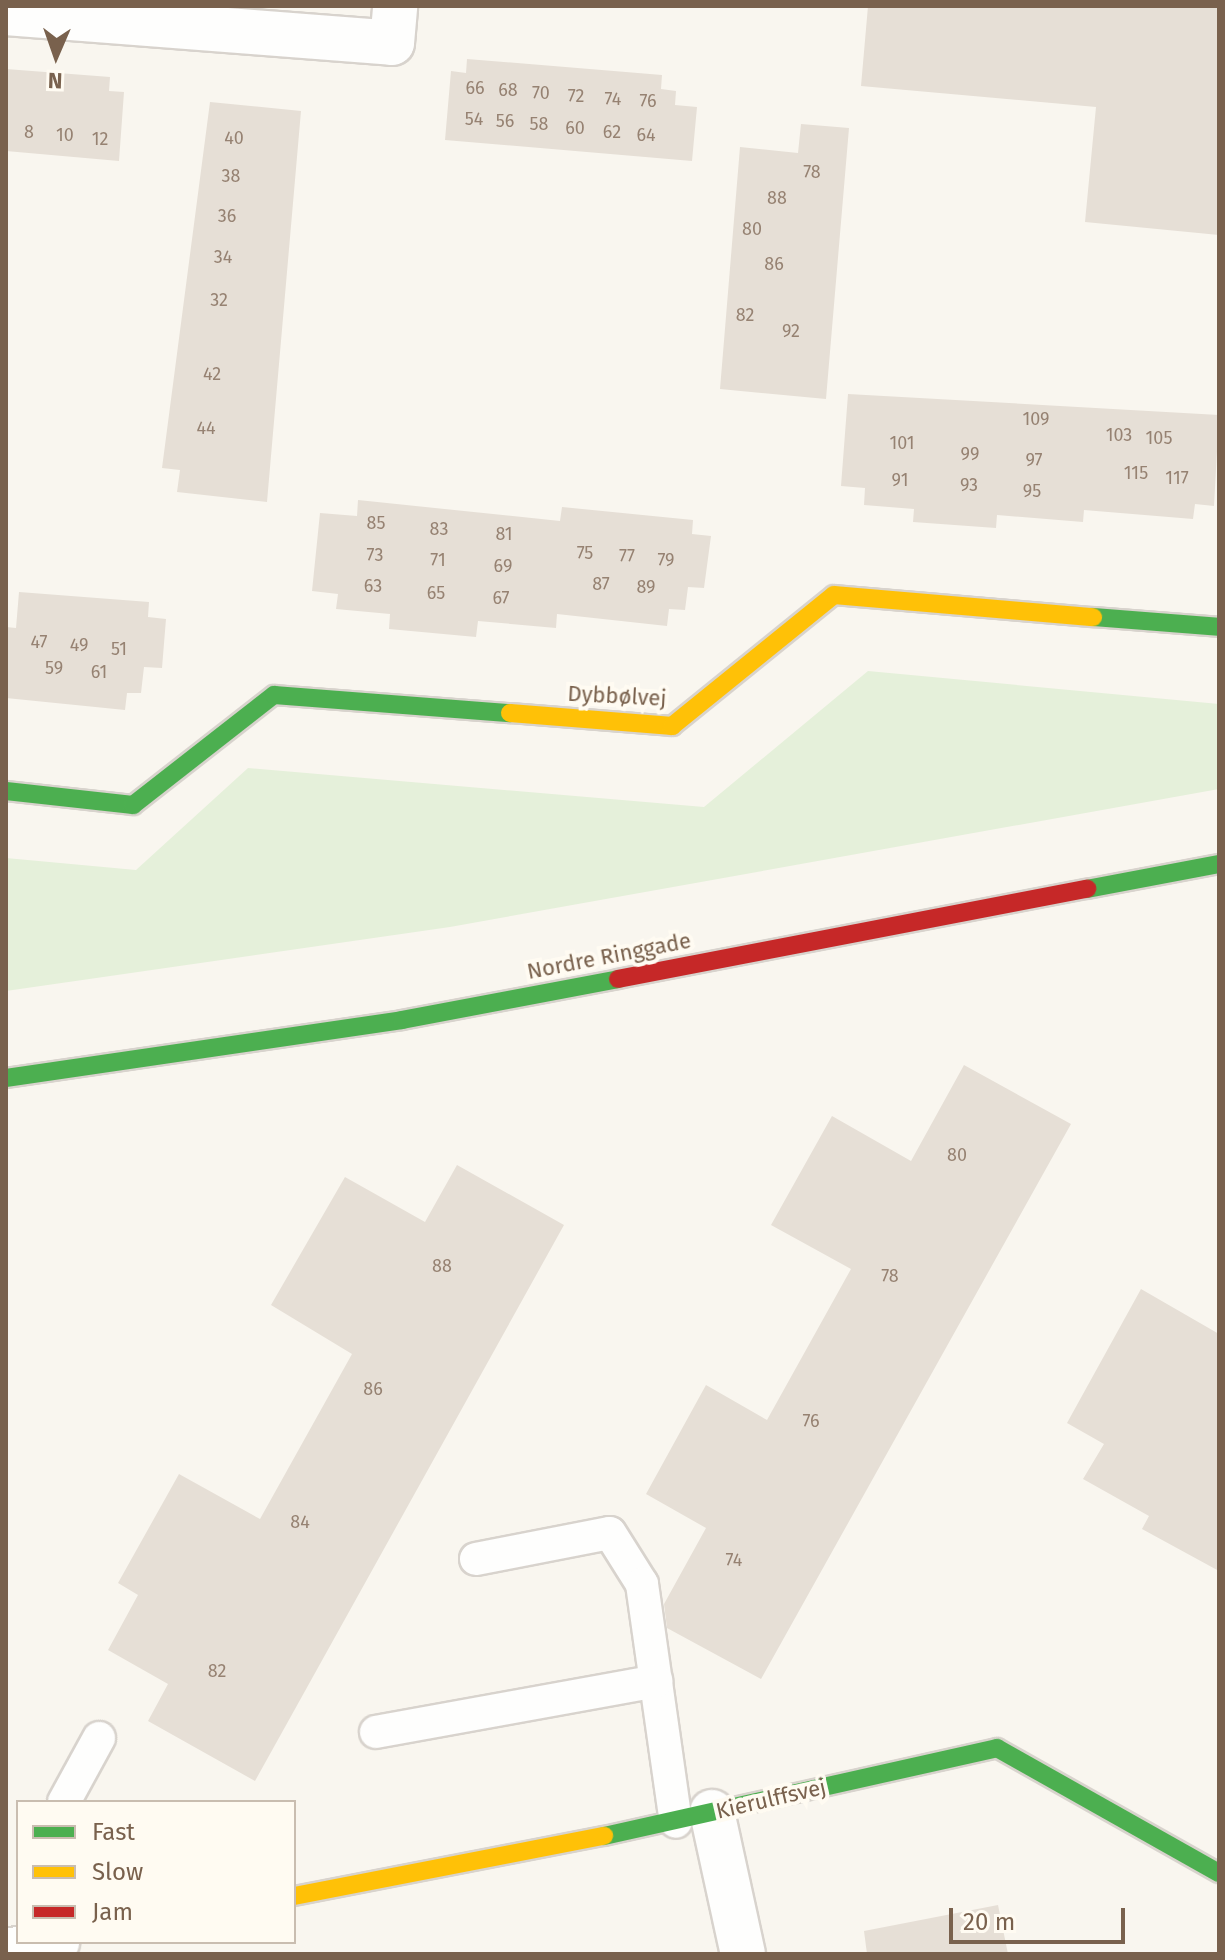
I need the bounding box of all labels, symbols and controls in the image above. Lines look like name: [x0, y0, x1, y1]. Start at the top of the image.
north arrow: [16, 16, 96, 96]
text: N: [47, 67, 63, 94]
house number: 66: [465, 77, 485, 99]
house number: 68: [498, 79, 518, 101]
house number: 70: [532, 82, 550, 104]
house number: 72: [568, 85, 584, 107]
house number: 74: [605, 88, 621, 110]
house number: 76: [639, 90, 657, 112]
house number: 54: [465, 108, 483, 130]
house number: 56: [496, 110, 514, 132]
house number: 58: [530, 113, 548, 135]
house number: 60: [565, 117, 585, 139]
house number: 8: [24, 121, 34, 143]
house number: 62: [603, 121, 621, 143]
house number: 10: [56, 124, 74, 146]
house number: 64: [636, 124, 656, 146]
house number: 40: [224, 127, 244, 149]
house number: 12: [92, 128, 108, 150]
house number: 78: [803, 161, 821, 183]
house number: 38: [222, 165, 240, 187]
house number: 88: [767, 187, 787, 209]
house number: 36: [218, 205, 236, 227]
house number: 80: [742, 218, 762, 240]
house number: 34: [214, 246, 232, 268]
house number: 86: [764, 253, 784, 275]
house number: 32: [210, 289, 228, 311]
house number: 82: [736, 304, 754, 326]
house number: 92: [782, 320, 800, 342]
house number: 42: [203, 363, 221, 385]
house number: 109: [1022, 408, 1050, 430]
house number: 44: [196, 417, 216, 439]
house number: 103: [1106, 424, 1132, 446]
house number: 105: [1146, 427, 1172, 449]
house number: 101: [889, 432, 915, 454]
house number: 99: [961, 443, 979, 465]
house number: 97: [1025, 449, 1043, 471]
house number: 115: [1124, 462, 1148, 484]
house number: 117: [1165, 467, 1189, 489]
house number: 91: [892, 469, 908, 491]
house number: 93: [960, 474, 978, 496]
house number: 95: [1023, 480, 1041, 502]
house number: 85: [367, 512, 385, 534]
house number: 83: [430, 518, 448, 540]
house number: 81: [495, 523, 513, 545]
house number: 75: [577, 542, 593, 564]
house number: 73: [367, 544, 383, 566]
house number: 77: [619, 545, 635, 567]
house number: 71: [430, 549, 446, 571]
house number: 79: [657, 549, 675, 571]
house number: 69: [494, 555, 512, 577]
house number: 87: [592, 573, 610, 595]
house number: 63: [364, 575, 382, 597]
house number: 89: [636, 576, 656, 598]
house number: 65: [427, 582, 445, 604]
house number: 67: [492, 587, 510, 609]
house number: 47: [30, 631, 48, 653]
house number: 49: [70, 634, 88, 656]
house number: 51: [111, 638, 127, 660]
house number: 59: [45, 657, 63, 679]
house number: 61: [91, 661, 107, 683]
street label: Dybbølvej: [567, 680, 667, 712]
street label: Nordre Ringgade: [525, 927, 693, 985]
house number: 80: [947, 1144, 967, 1166]
house number: 88: [432, 1255, 452, 1277]
house number: 78: [881, 1265, 899, 1287]
house number: 86: [363, 1378, 383, 1400]
house number: 76: [802, 1410, 820, 1432]
house number: 84: [290, 1511, 310, 1533]
house number: 74: [726, 1549, 742, 1571]
house number: 82: [208, 1660, 226, 1682]
street label: Kierulffsvej: [713, 1774, 829, 1824]
legend: [16, 1800, 296, 1944]
text: Fast: [92, 1818, 135, 1846]
text: Slow: [92, 1858, 143, 1886]
scale bar: [953, 1892, 1129, 1942]
text: Jam: [92, 1898, 133, 1926]
text: 20 m: [963, 1908, 1015, 1936]

